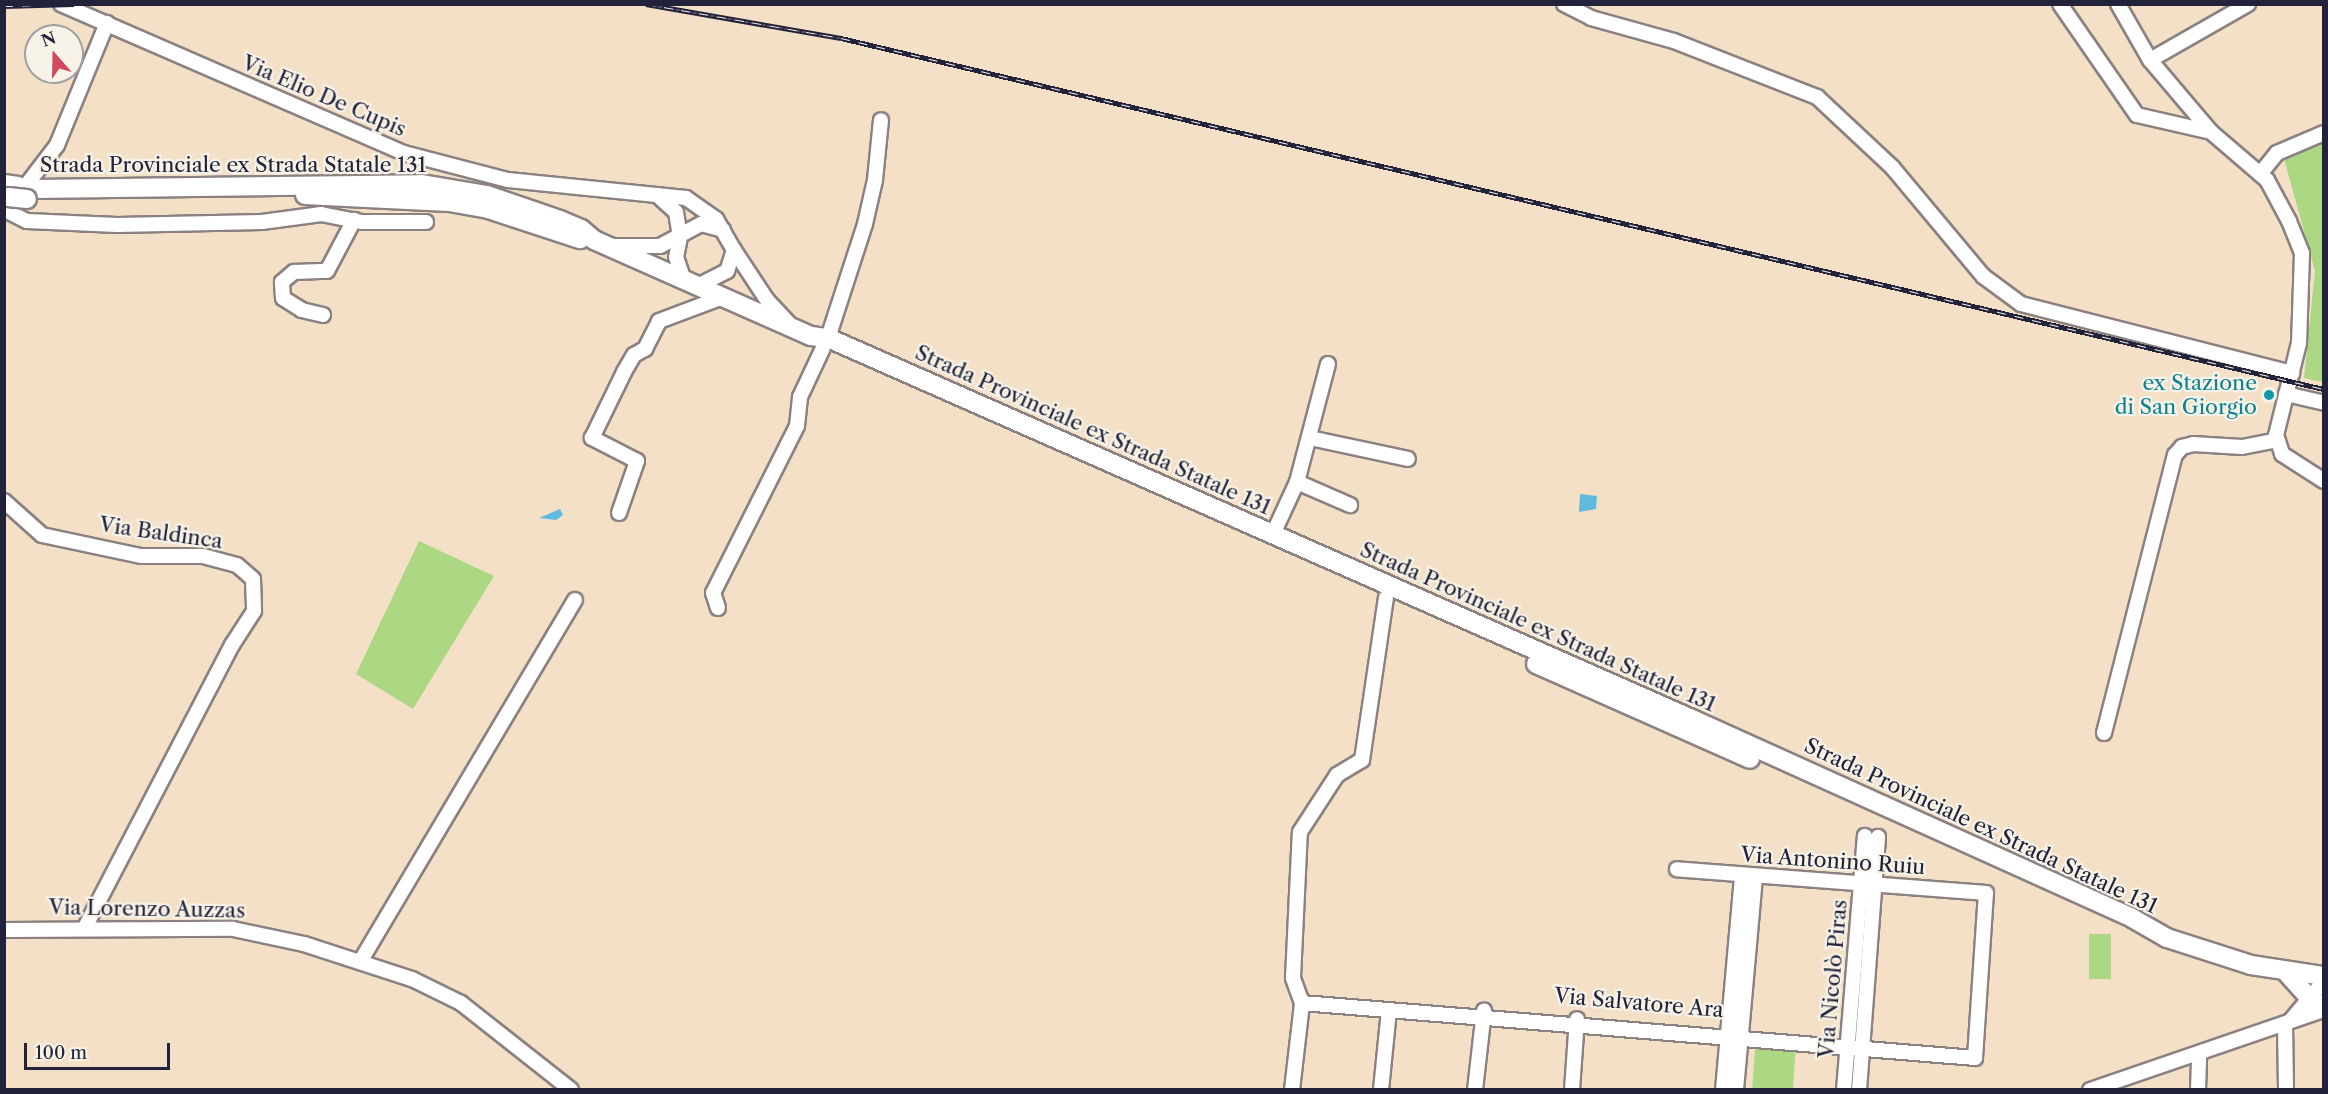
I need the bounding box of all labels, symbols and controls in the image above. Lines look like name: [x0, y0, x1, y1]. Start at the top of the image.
north arrow: [24, 24, 84, 84]
text: N: [39, 27, 58, 51]
street label: Via Elio De Cupis: [238, 50, 410, 142]
street label: Strada Provinciale ex Strada Statale 131: [39, 152, 427, 178]
street label: Strada Provinciale ex Strada Statale 131: [911, 340, 1275, 520]
place label: ex Stazione di San Giorgio: [2115, 370, 2257, 420]
marker: ex Stazione di San Giorgio: [2262, 388, 2276, 402]
street label: Via Baldinca: [98, 512, 224, 554]
street label: Strada Provinciale ex Strada Statale 131: [1356, 537, 1720, 717]
street label: Strada Provinciale ex Strada Statale 131: [1800, 733, 2162, 919]
street label: Via Antonino Ruiu: [1739, 842, 1927, 880]
street label: Via Lorenzo Auzzas: [48, 895, 246, 923]
street label: Via Nicolò Piras: [1813, 898, 1853, 1060]
street label: Via Salvatore Ara: [1553, 983, 1725, 1023]
scale bar: [27, 1031, 172, 1069]
text: 100 m: [35, 1042, 87, 1064]

